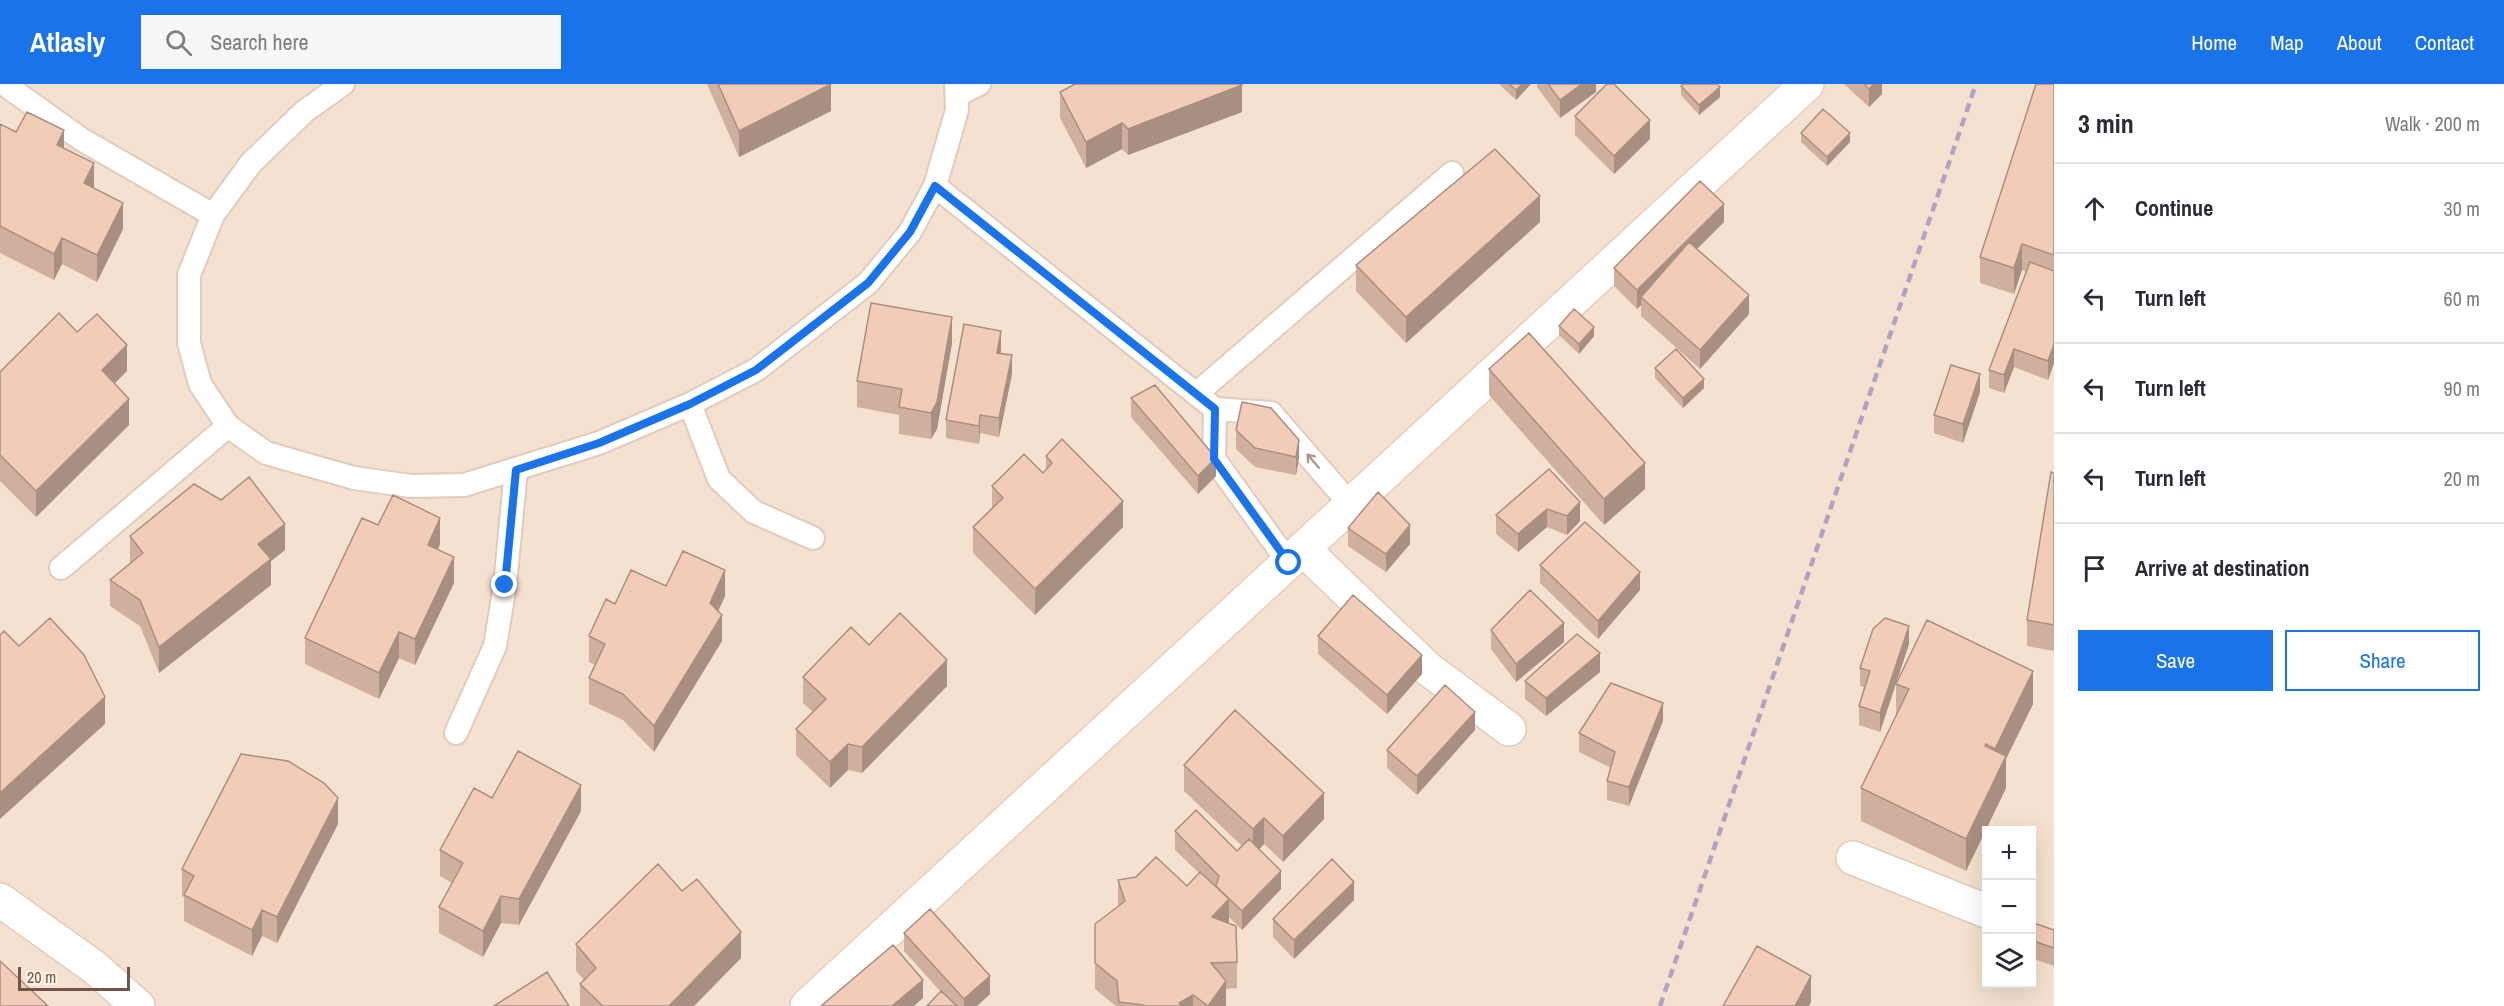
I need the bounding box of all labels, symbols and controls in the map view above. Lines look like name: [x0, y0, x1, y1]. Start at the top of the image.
search box: [141, 15, 561, 69]
text: Atlasly: [30, 23, 105, 61]
icon: search: [162, 26, 195, 59]
text: Search here: [210, 27, 309, 57]
text: Home: [2191, 28, 2237, 57]
text: Map: [2270, 28, 2304, 57]
text: About: [2337, 28, 2382, 57]
text: Contact: [2415, 28, 2474, 57]
text: 3 min: [2078, 106, 2134, 141]
text: Walk · 200 m: [2385, 110, 2480, 137]
icon: ahead: [2078, 192, 2111, 225]
text: Continue: [2135, 193, 2213, 223]
text: 30 m: [2444, 195, 2480, 222]
icon: left: [2078, 282, 2111, 315]
text: Turn left: [2135, 283, 2206, 313]
text: 60 m: [2444, 285, 2480, 312]
icon: left: [2078, 372, 2111, 405]
text: Turn left: [2135, 373, 2206, 403]
text: 90 m: [2444, 375, 2480, 402]
one-way arrow: [1306, 454, 1320, 469]
icon: left: [2078, 462, 2111, 495]
text: Turn left: [2135, 463, 2206, 493]
text: 20 m: [2444, 465, 2480, 492]
route start: [1275, 549, 1301, 575]
icon: arrive: [2078, 552, 2111, 585]
text: Arrive at destination: [2135, 553, 2309, 583]
route end: [491, 571, 517, 597]
button: Save: [2078, 630, 2273, 691]
button: Share: [2285, 630, 2480, 691]
map controls: [1982, 826, 2036, 988]
button: +: [1982, 826, 2036, 880]
button: −: [1982, 880, 2036, 934]
button: layers: [1982, 934, 2036, 988]
scale bar: [18, 964, 130, 992]
text: 20 m: [27, 966, 56, 988]

